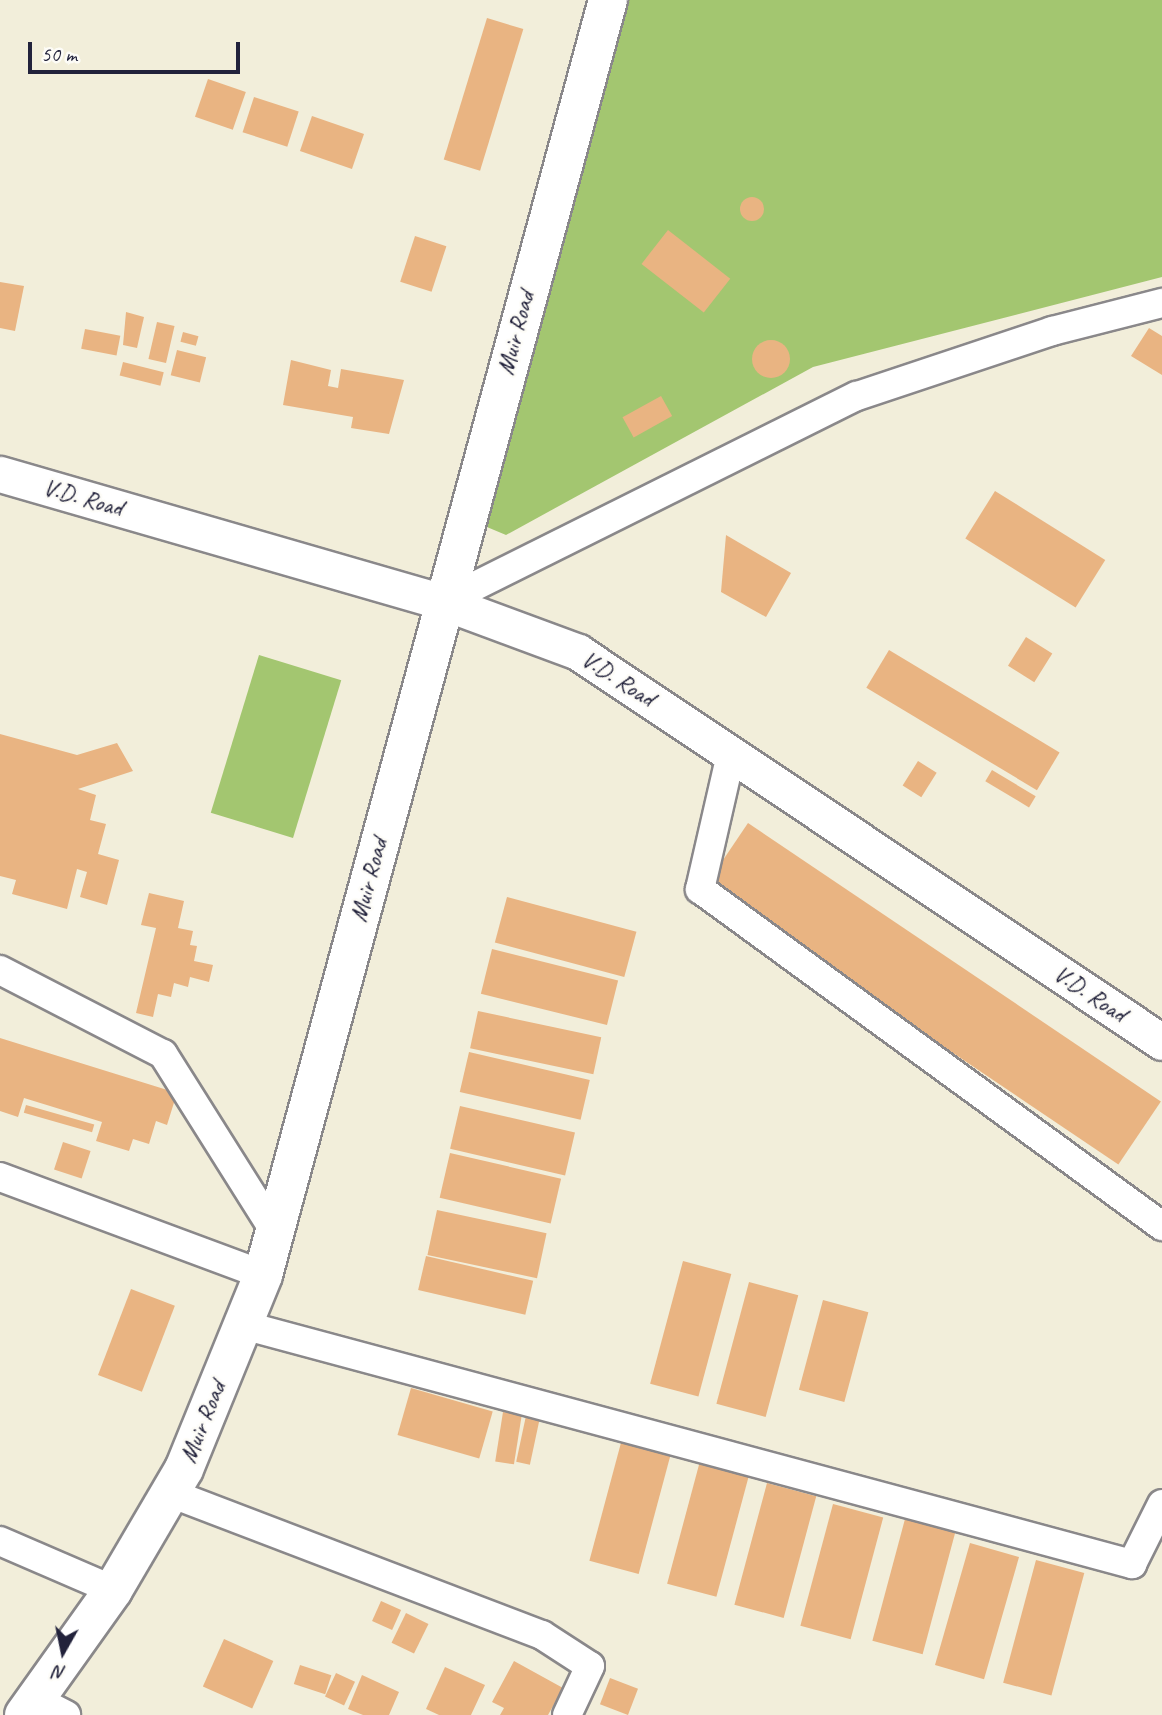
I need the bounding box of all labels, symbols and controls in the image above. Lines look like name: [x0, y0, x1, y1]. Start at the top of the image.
scale bar: [32, 28, 243, 72]
text: 50 m: [41, 41, 77, 67]
street label: Muir Road: [491, 288, 541, 378]
street label: V.D. Road: [40, 473, 126, 523]
street label: V.D. Road: [576, 645, 660, 713]
street label: Muir Road: [344, 835, 394, 925]
street label: V.D. Road: [1048, 959, 1132, 1029]
street label: Muir Road: [174, 1377, 232, 1467]
north arrow: [28, 1617, 98, 1687]
text: N: [52, 1660, 67, 1686]

